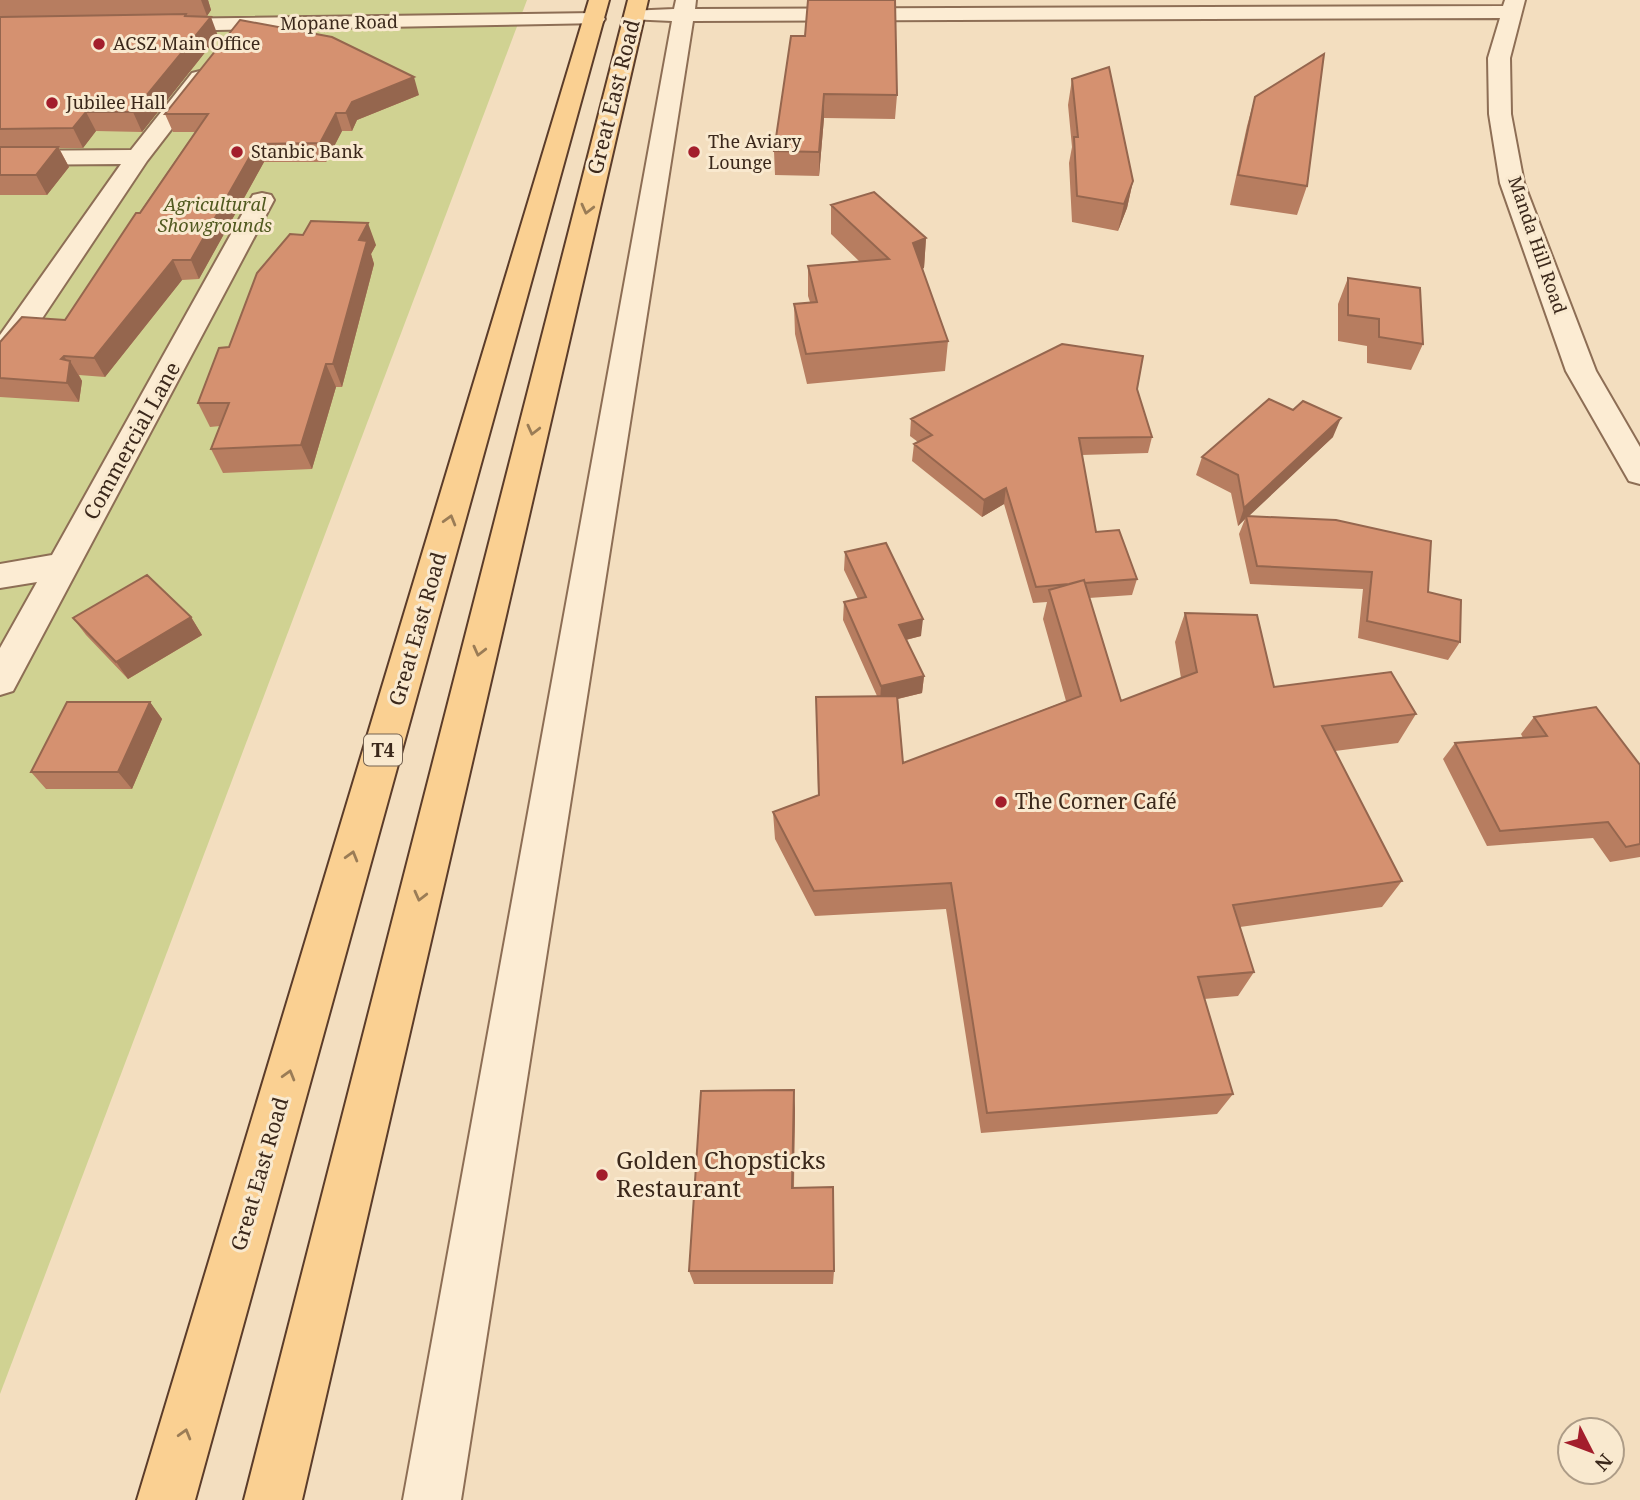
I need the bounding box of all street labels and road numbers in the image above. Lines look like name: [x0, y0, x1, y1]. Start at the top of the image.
street label: Mopane Road: [280, 9, 398, 35]
street label: Great East Road: [580, 16, 646, 177]
street label: Manda Hill Road: [1503, 173, 1573, 317]
street label: Commercial Lane: [76, 357, 186, 524]
street label: Great East Road: [382, 549, 452, 709]
road number: T4: [364, 734, 402, 765]
street label: Great East Road: [224, 1094, 294, 1254]

